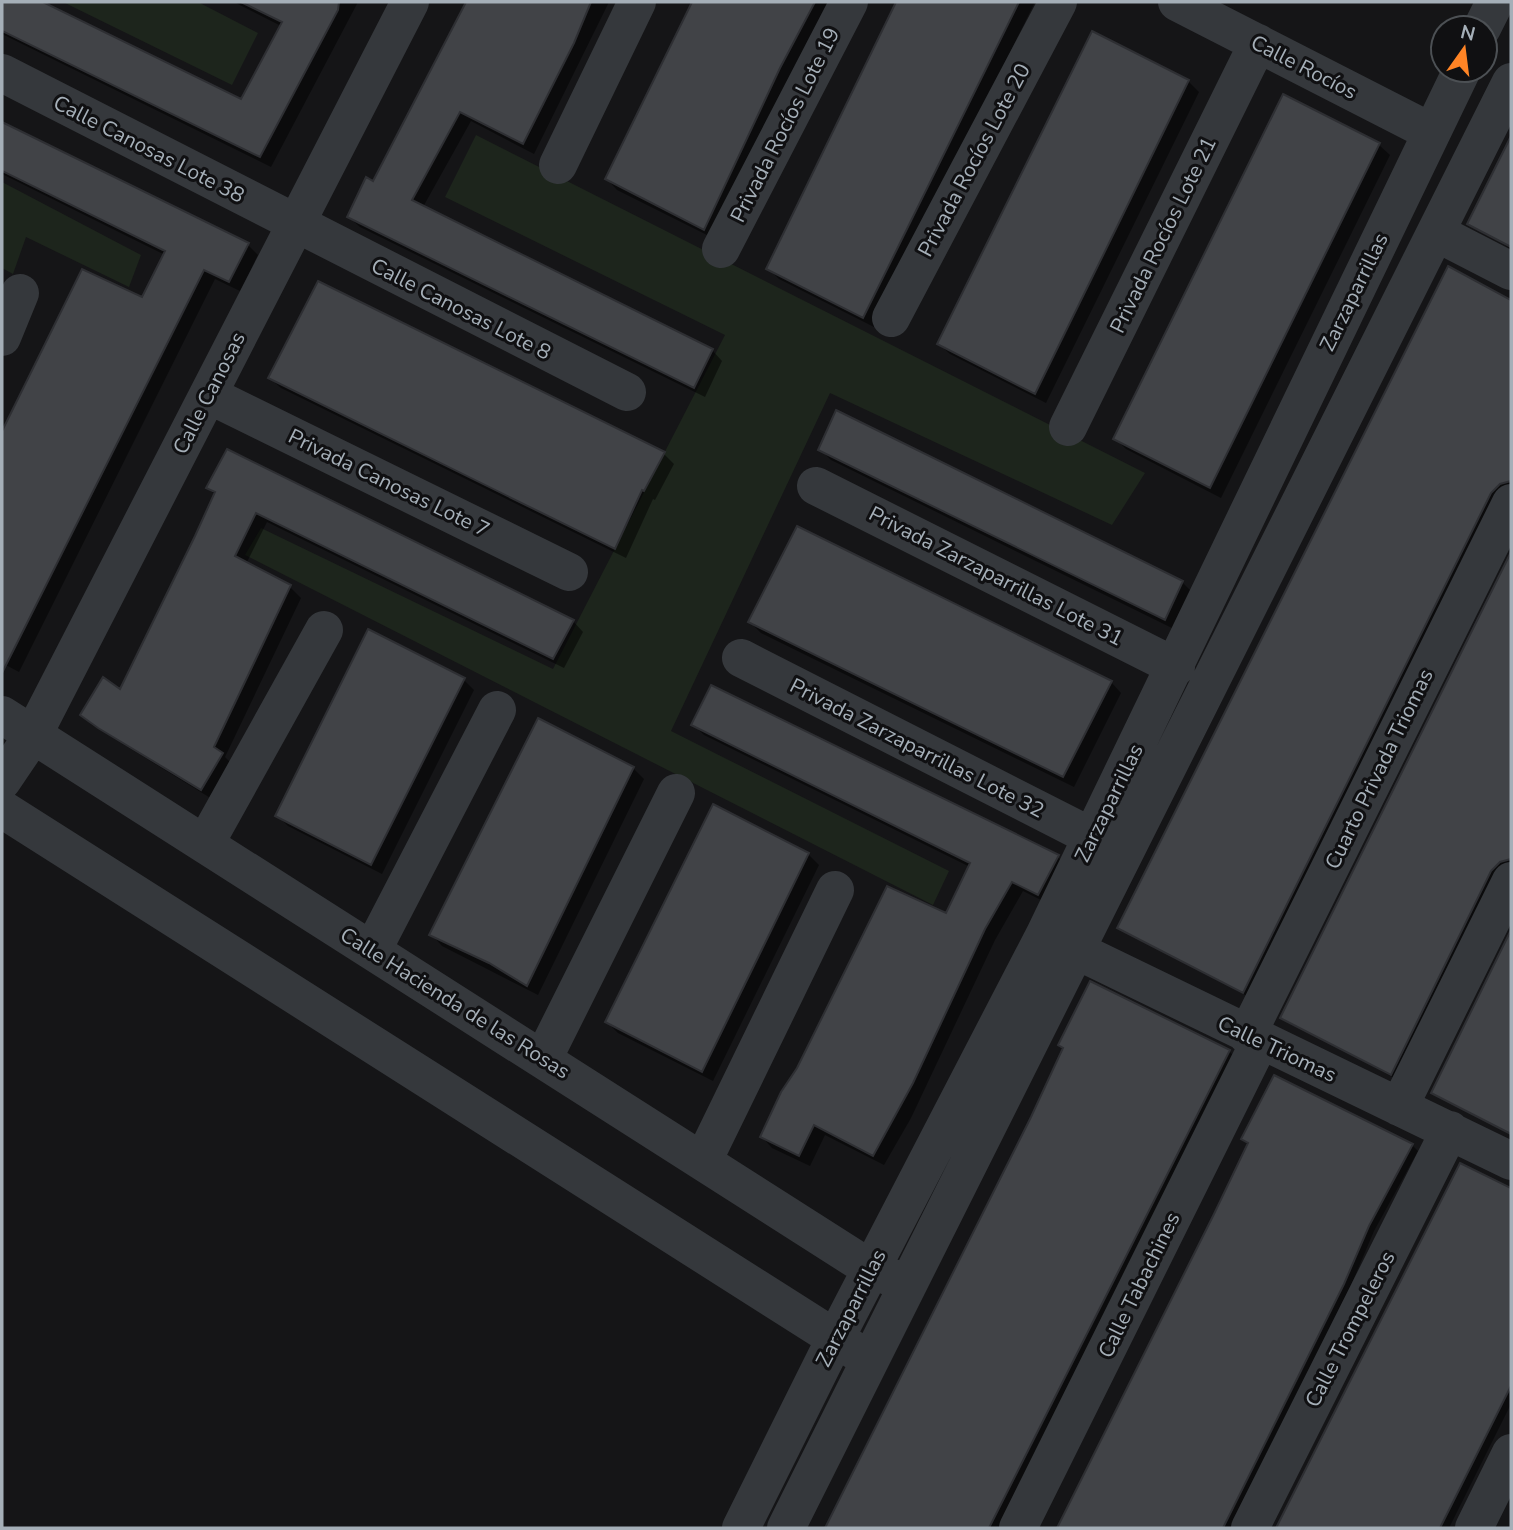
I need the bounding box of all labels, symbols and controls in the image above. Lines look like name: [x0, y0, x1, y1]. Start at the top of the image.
north arrow: [1429, 14, 1499, 84]
text: N: [1458, 19, 1478, 48]
street label: Privada Rocíos Lote 19: [724, 23, 846, 227]
street label: Calle Rocíos: [1246, 28, 1362, 106]
street label: Privada Rocíos Lote 20: [911, 58, 1037, 262]
street label: Calle Canosas Lote 38: [49, 89, 249, 209]
street label: Privada Rocíos Lote 21: [1103, 132, 1223, 338]
street label: Zarzaparrillas: [1313, 228, 1395, 356]
street label: Calle Canosas Lote 8: [366, 251, 556, 367]
street label: Calle Canosas: [166, 327, 252, 459]
street label: Privada Canosas Lote 7: [284, 422, 494, 544]
street label: Privada Zarzaparrillas Lote 31: [864, 500, 1128, 652]
street label: Cuarto Privada Triomas: [1318, 664, 1440, 874]
street label: Privada Zarzaparrillas Lote 32: [785, 672, 1049, 824]
street label: Zarzaparrillas: [1068, 739, 1150, 867]
street label: Calle Hacienda de las Rosas: [335, 921, 575, 1085]
street label: Calle Triomas: [1213, 1009, 1341, 1089]
street label: Calle Tabachines: [1092, 1207, 1186, 1363]
street label: Zarzaparrillas: [809, 1244, 893, 1372]
street label: Calle Trompeleros: [1299, 1246, 1401, 1412]

